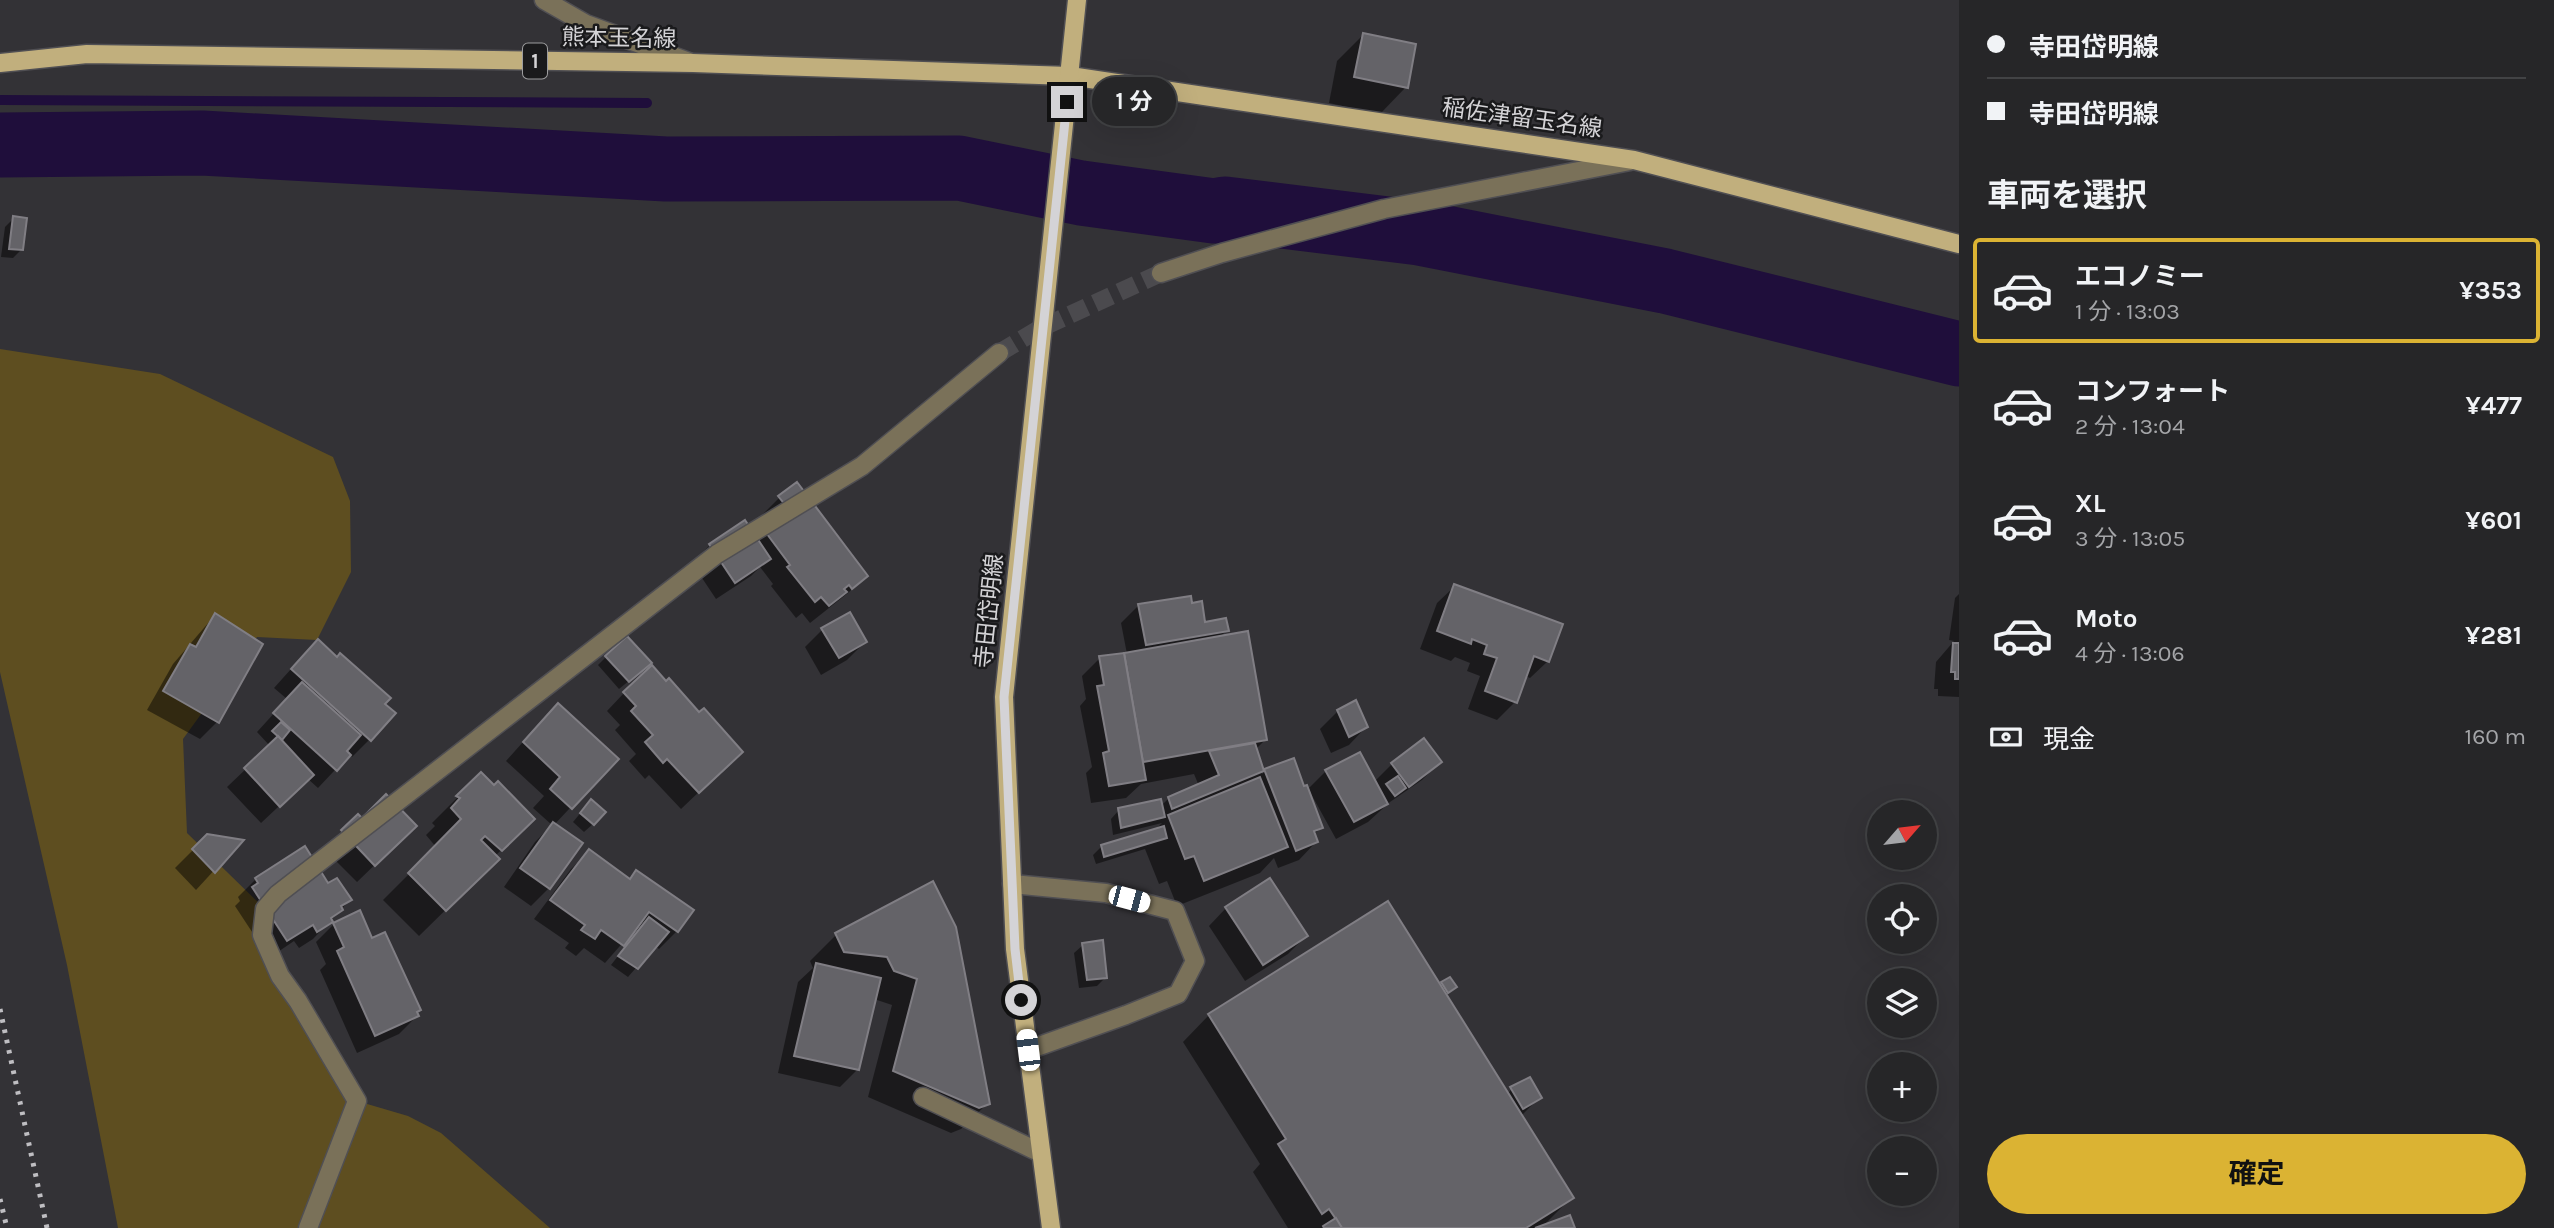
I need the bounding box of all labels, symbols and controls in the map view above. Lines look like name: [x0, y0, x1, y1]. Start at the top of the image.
street label: 熊本玉名線: [561, 23, 677, 53]
text: 寺田岱明線: [2029, 32, 2159, 63]
road number: 1: [523, 43, 547, 78]
callout: 1 分: [1092, 78, 1176, 126]
route end: [1051, 86, 1083, 118]
text: 1 分: [1115, 88, 1153, 115]
street label: 稲佐津留玉名線: [1440, 93, 1604, 143]
text: 寺田岱明線: [2029, 99, 2159, 130]
text: 車両を選択: [1987, 177, 2147, 214]
icon: car: [1991, 259, 2054, 322]
text: エコノミー: [2075, 261, 2205, 292]
text: ¥353: [2459, 275, 2522, 306]
text: 1 分 · 13:03: [2075, 298, 2180, 325]
icon: car: [1991, 374, 2054, 437]
text: コンフォート: [2075, 376, 2230, 407]
text: ¥477: [2465, 390, 2522, 421]
text: 2 分 · 13:04: [2075, 413, 2185, 440]
text: XL: [2075, 488, 2106, 519]
icon: car: [1991, 489, 2054, 552]
text: ¥601: [2465, 505, 2522, 536]
text: 3 分 · 13:05: [2075, 525, 2185, 552]
street label: 寺田岱明線: [970, 552, 1008, 670]
text: Moto: [2075, 603, 2137, 634]
icon: car: [1991, 604, 2054, 667]
text: ¥281: [2465, 620, 2522, 651]
text: 4 分 · 13:06: [2075, 640, 2185, 667]
icon: cash: [1987, 718, 2025, 756]
text: 160 m: [2465, 723, 2526, 750]
text: 現金: [2043, 724, 2095, 755]
north arrow: [1867, 800, 1937, 870]
map controls: [1867, 800, 1937, 1206]
car: [1106, 883, 1153, 915]
button: locate: [1867, 884, 1937, 954]
button: layers: [1867, 968, 1937, 1038]
route start: [1005, 984, 1037, 1016]
car: [1016, 1028, 1041, 1072]
button: +: [1867, 1052, 1937, 1122]
button: 確定: [1987, 1134, 2526, 1214]
button: −: [1867, 1136, 1937, 1206]

